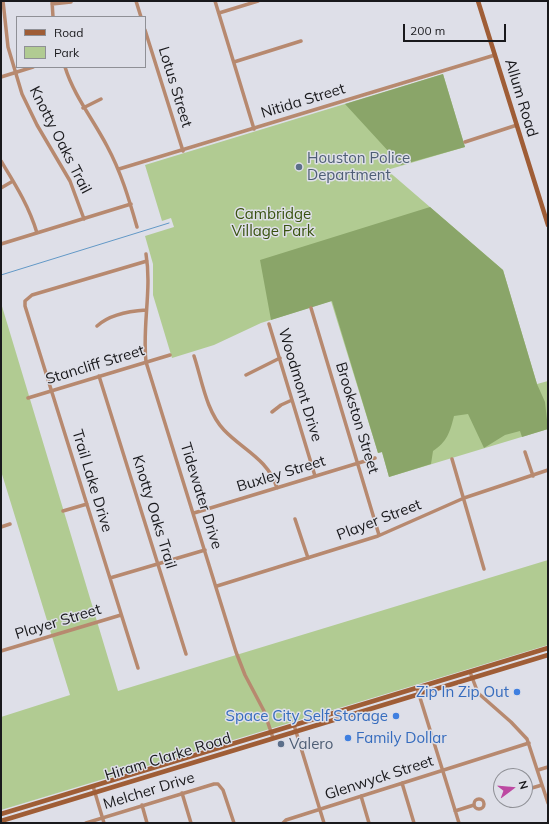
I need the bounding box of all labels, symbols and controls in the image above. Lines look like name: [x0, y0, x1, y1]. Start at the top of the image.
legend: [16, 16, 146, 68]
scale bar: [405, 16, 508, 42]
text: 200 m: [410, 23, 445, 38]
text: Road: [54, 25, 83, 40]
text: Park: [54, 45, 79, 60]
street label: Lotus Street: [154, 45, 196, 129]
street label: Allum Road: [501, 57, 541, 139]
street label: Nitida Street: [259, 80, 347, 122]
street label: Knotty Oaks Trail: [25, 83, 95, 197]
place label: Houston Police Department: [307, 149, 410, 184]
marker: Houston Police Department: [294, 162, 304, 172]
park label: Cambridge Village Park: [232, 205, 314, 240]
street label: Woodmont Drive: [274, 326, 326, 444]
street label: Stancliff Street: [43, 341, 147, 389]
street label: Brookston Street: [332, 360, 382, 476]
street label: Trail Lake Drive: [68, 428, 116, 534]
street label: Tidewater Drive: [176, 441, 226, 551]
street label: Buxley Street: [234, 452, 328, 496]
street label: Knotty Oaks Trail: [128, 453, 180, 571]
street label: Player Street: [334, 496, 424, 544]
street label: Player Street: [13, 600, 103, 644]
place label: Zip In Zip Out: [416, 683, 509, 701]
marker: Zip In Zip Out: [512, 687, 522, 697]
place label: Space City Self Storage: [226, 707, 388, 725]
marker: Space City Self Storage: [391, 711, 401, 721]
street label: Hiram Clarke Road: [103, 729, 233, 785]
place label: Family Dollar: [356, 729, 447, 747]
marker: Family Dollar: [343, 733, 353, 743]
place label: Valero: [289, 735, 333, 753]
marker: Valero: [276, 739, 286, 749]
street label: Glenwyck Street: [322, 752, 436, 804]
north arrow: [493, 768, 533, 808]
street label: Melcher Drive: [101, 769, 197, 813]
text: N: [516, 779, 531, 791]

